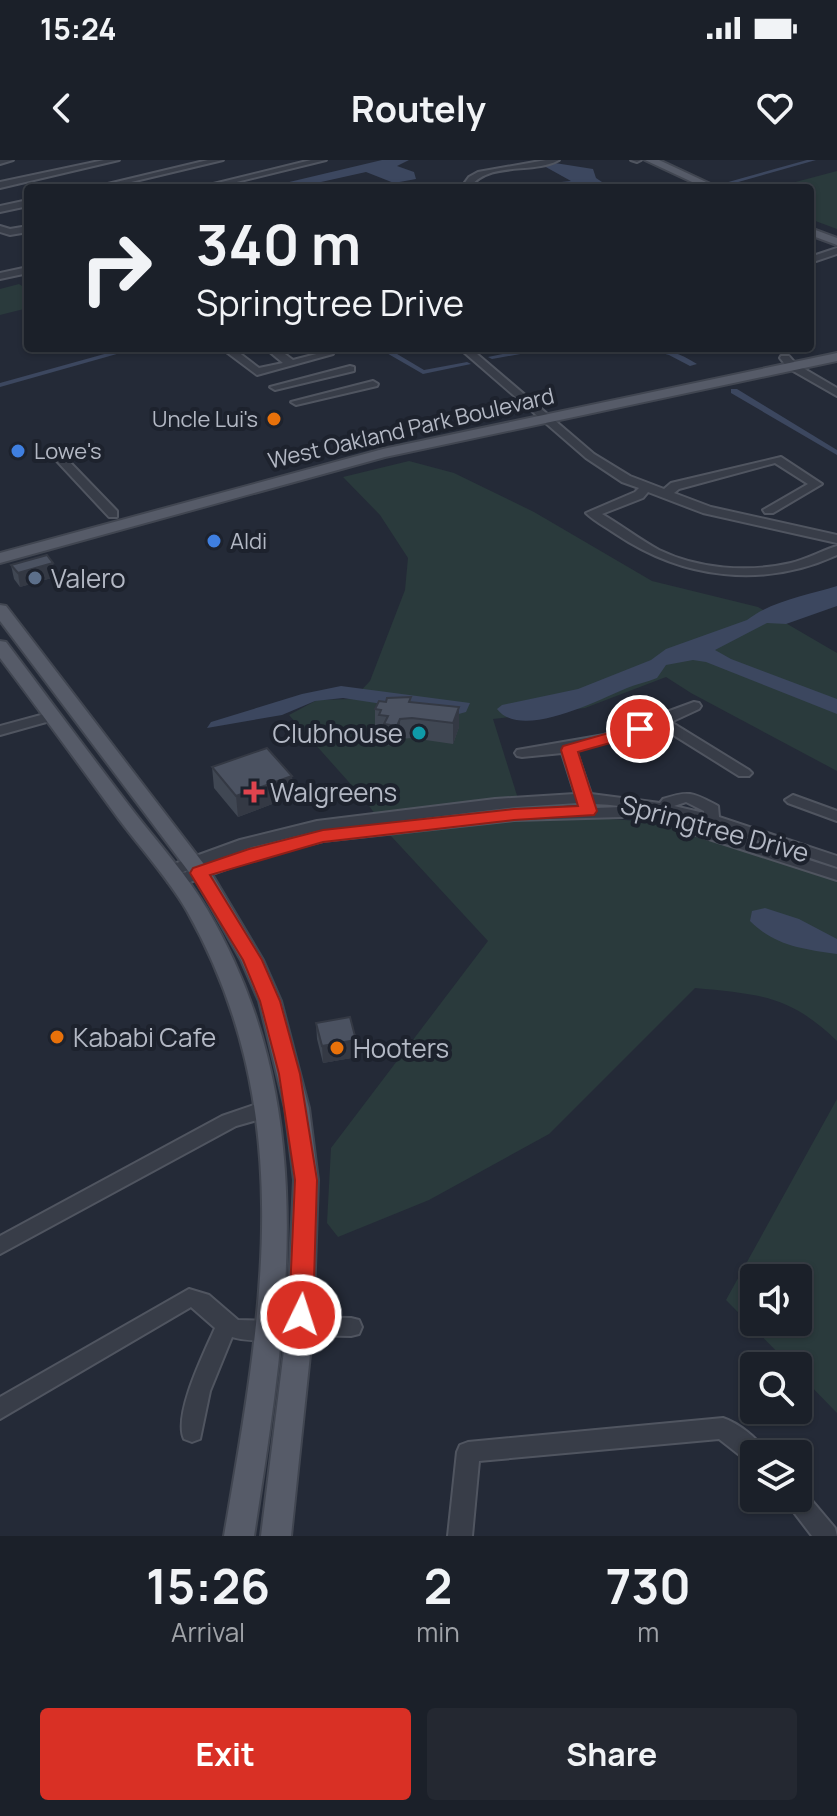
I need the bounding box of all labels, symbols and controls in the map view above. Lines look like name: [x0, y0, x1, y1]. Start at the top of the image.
text: 15:24: [40, 8, 117, 49]
text: Routely: [351, 84, 486, 133]
icon: back: [40, 86, 84, 130]
icon: heart: [753, 86, 797, 130]
text: 340 m: [196, 205, 361, 282]
icon: right: [64, 216, 168, 320]
text: Springtree Drive: [196, 278, 464, 327]
street label: West Oakland Park Boulevard: [265, 380, 557, 476]
place label: Uncle Lui's: [152, 404, 258, 434]
marker: Uncle Lui's: [265, 410, 283, 428]
place label: Lowe's: [34, 436, 102, 466]
marker: Lowe's: [9, 442, 27, 460]
place label: Aldi: [230, 526, 267, 556]
marker: Aldi: [205, 532, 223, 550]
place label: Valero: [51, 560, 126, 596]
marker: Valero: [26, 569, 44, 587]
pin: [606, 695, 674, 763]
icon: arrive: [618, 707, 662, 751]
place label: Clubhouse: [272, 715, 403, 751]
marker: Clubhouse: [410, 724, 428, 742]
place label: Walgreens: [270, 774, 397, 810]
marker: Walgreens: [245, 783, 263, 801]
street label: Springtree Drive: [617, 786, 813, 870]
place label: Kababi Cafe: [73, 1019, 216, 1055]
marker: Kababi Cafe: [48, 1028, 66, 1046]
place label: Hooters: [353, 1030, 449, 1066]
marker: Hooters: [328, 1039, 346, 1057]
map controls: [740, 1264, 812, 1512]
button: sound: [740, 1264, 812, 1336]
position arrow: [259, 1273, 343, 1357]
button: search: [740, 1352, 812, 1424]
button: layers: [740, 1440, 812, 1512]
text: 15:26: [146, 1553, 270, 1618]
text: 2: [424, 1553, 452, 1618]
text: 730: [606, 1553, 691, 1618]
text: Arrival: [171, 1614, 245, 1650]
text: min: [416, 1614, 460, 1650]
text: m: [637, 1614, 659, 1650]
button: Exit: [40, 1708, 411, 1800]
button: Share: [427, 1708, 797, 1800]

